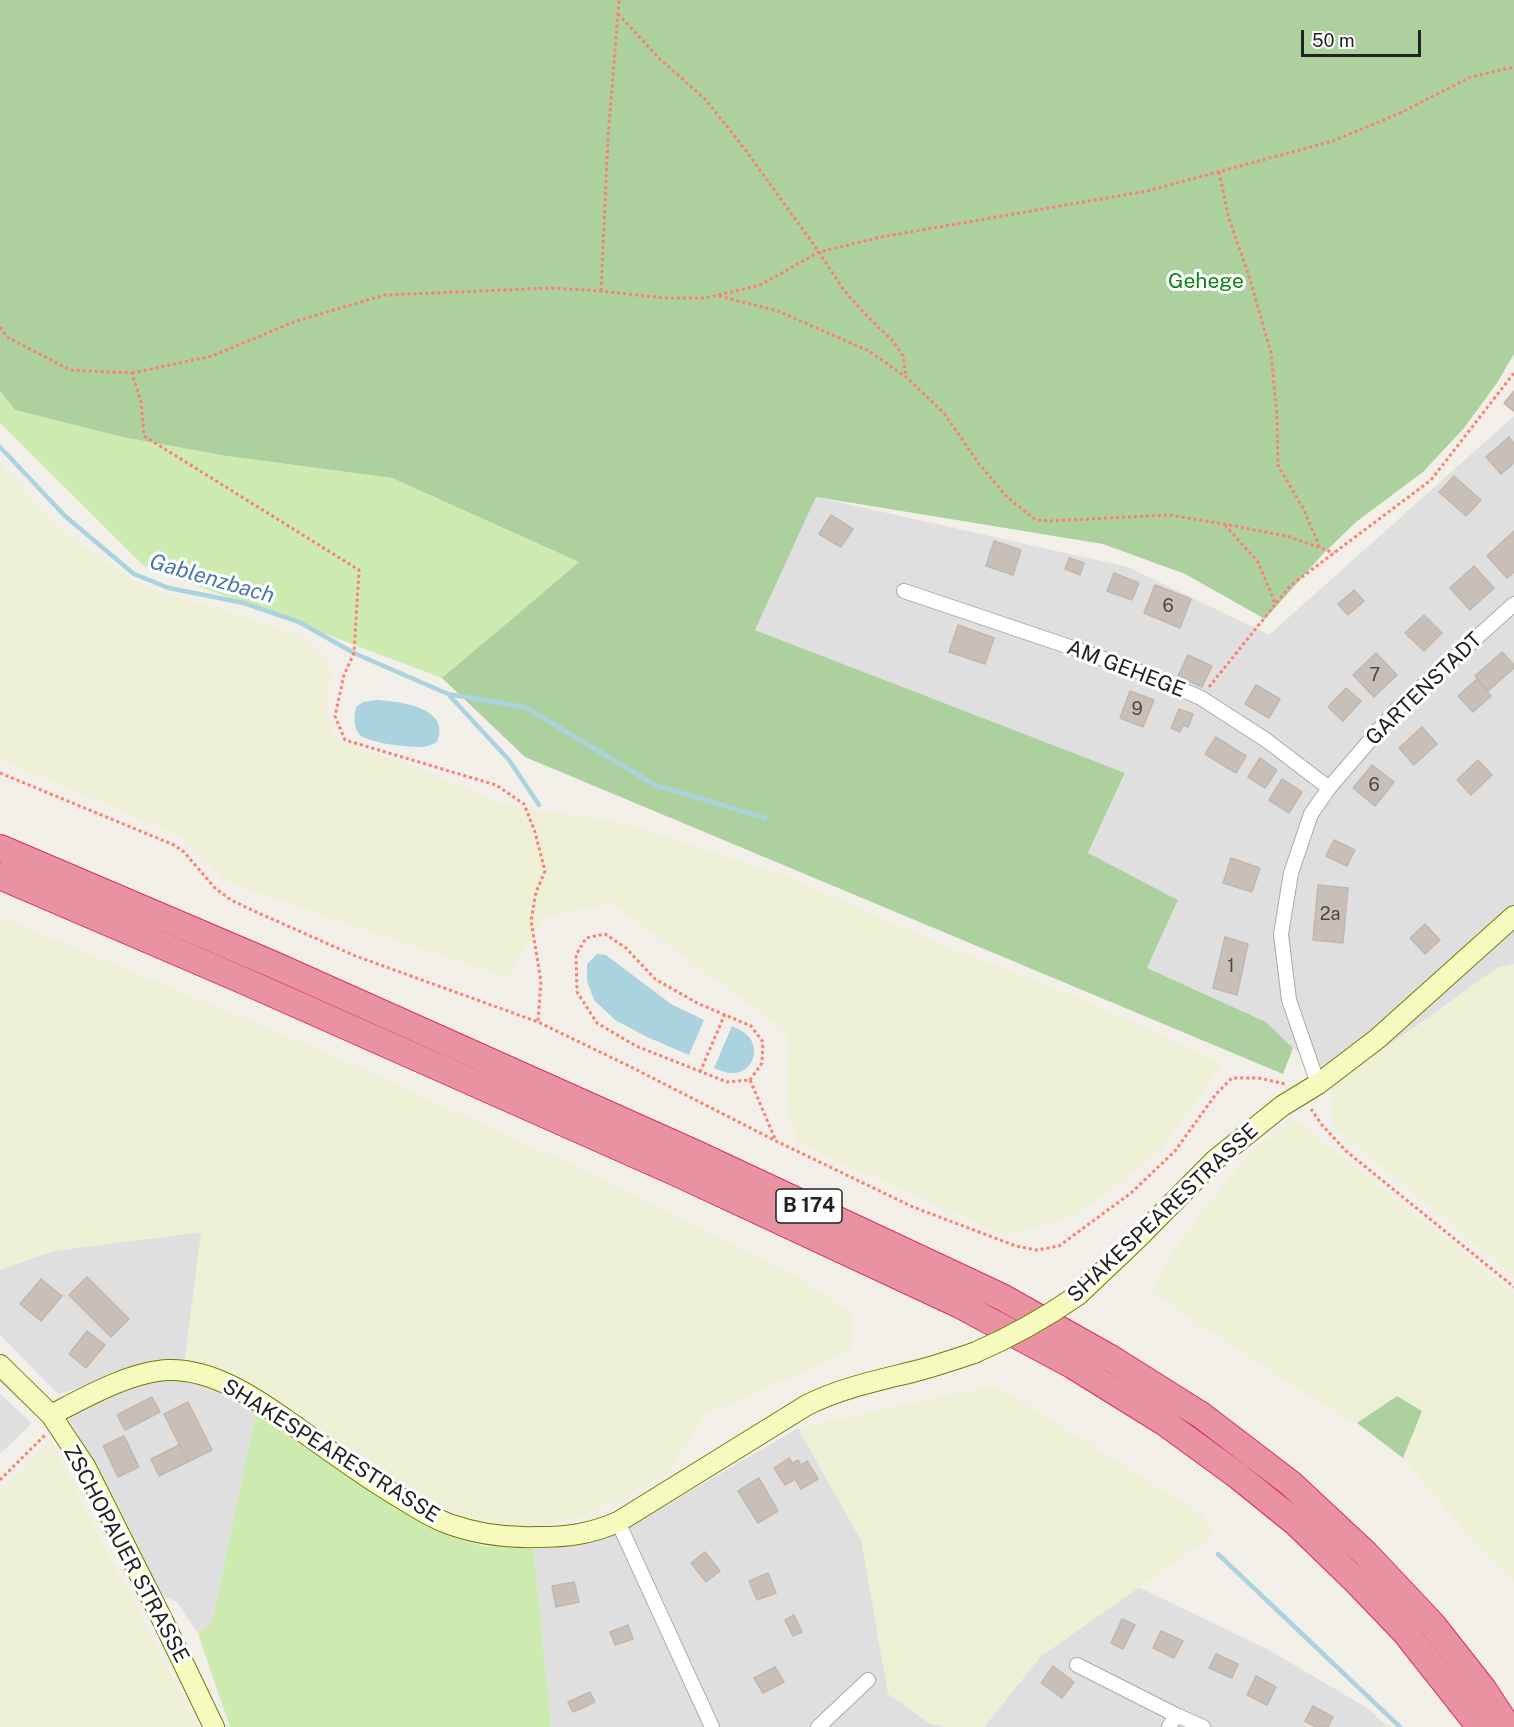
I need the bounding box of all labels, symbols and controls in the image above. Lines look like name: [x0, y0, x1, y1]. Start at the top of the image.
scale bar: [1304, 18, 1424, 56]
text: 50 m: [1312, 30, 1355, 51]
park label: Gehege: [1168, 269, 1244, 295]
water label: Gablenzbach: [147, 549, 277, 609]
house number: 6: [1162, 595, 1174, 617]
street label: GARTENSTADT: [1361, 627, 1487, 751]
street label: AM GEHEGE: [1063, 635, 1189, 703]
house number: 7: [1370, 664, 1380, 686]
house number: 9: [1131, 698, 1143, 720]
house number: 6: [1368, 774, 1380, 796]
house number: 2a: [1320, 903, 1340, 925]
house number: 1: [1227, 955, 1235, 977]
street label: SHAKESPEARESTRASSE: [1063, 1118, 1263, 1308]
road number: B 174: [776, 1189, 842, 1223]
street label: SHAKESPEARESTRASSE: [218, 1374, 444, 1528]
street label: ZSCHOPAUER STRASSE: [58, 1441, 194, 1667]

